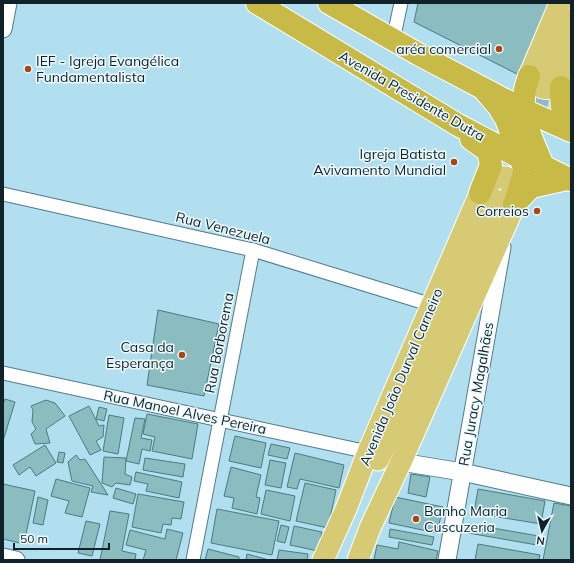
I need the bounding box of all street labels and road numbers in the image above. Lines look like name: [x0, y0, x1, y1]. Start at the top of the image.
street label: Avenida Presidente Dutra: [336, 47, 488, 145]
street label: Rua Venezuela: [174, 208, 272, 248]
street label: Avenida João Durval Carneiro: [355, 285, 447, 469]
street label: Rua Borborema: [200, 291, 238, 395]
street label: Rua Juracy Magalhães: [454, 321, 498, 467]
street label: Rua Manoel Alves Pereira: [102, 386, 268, 438]

